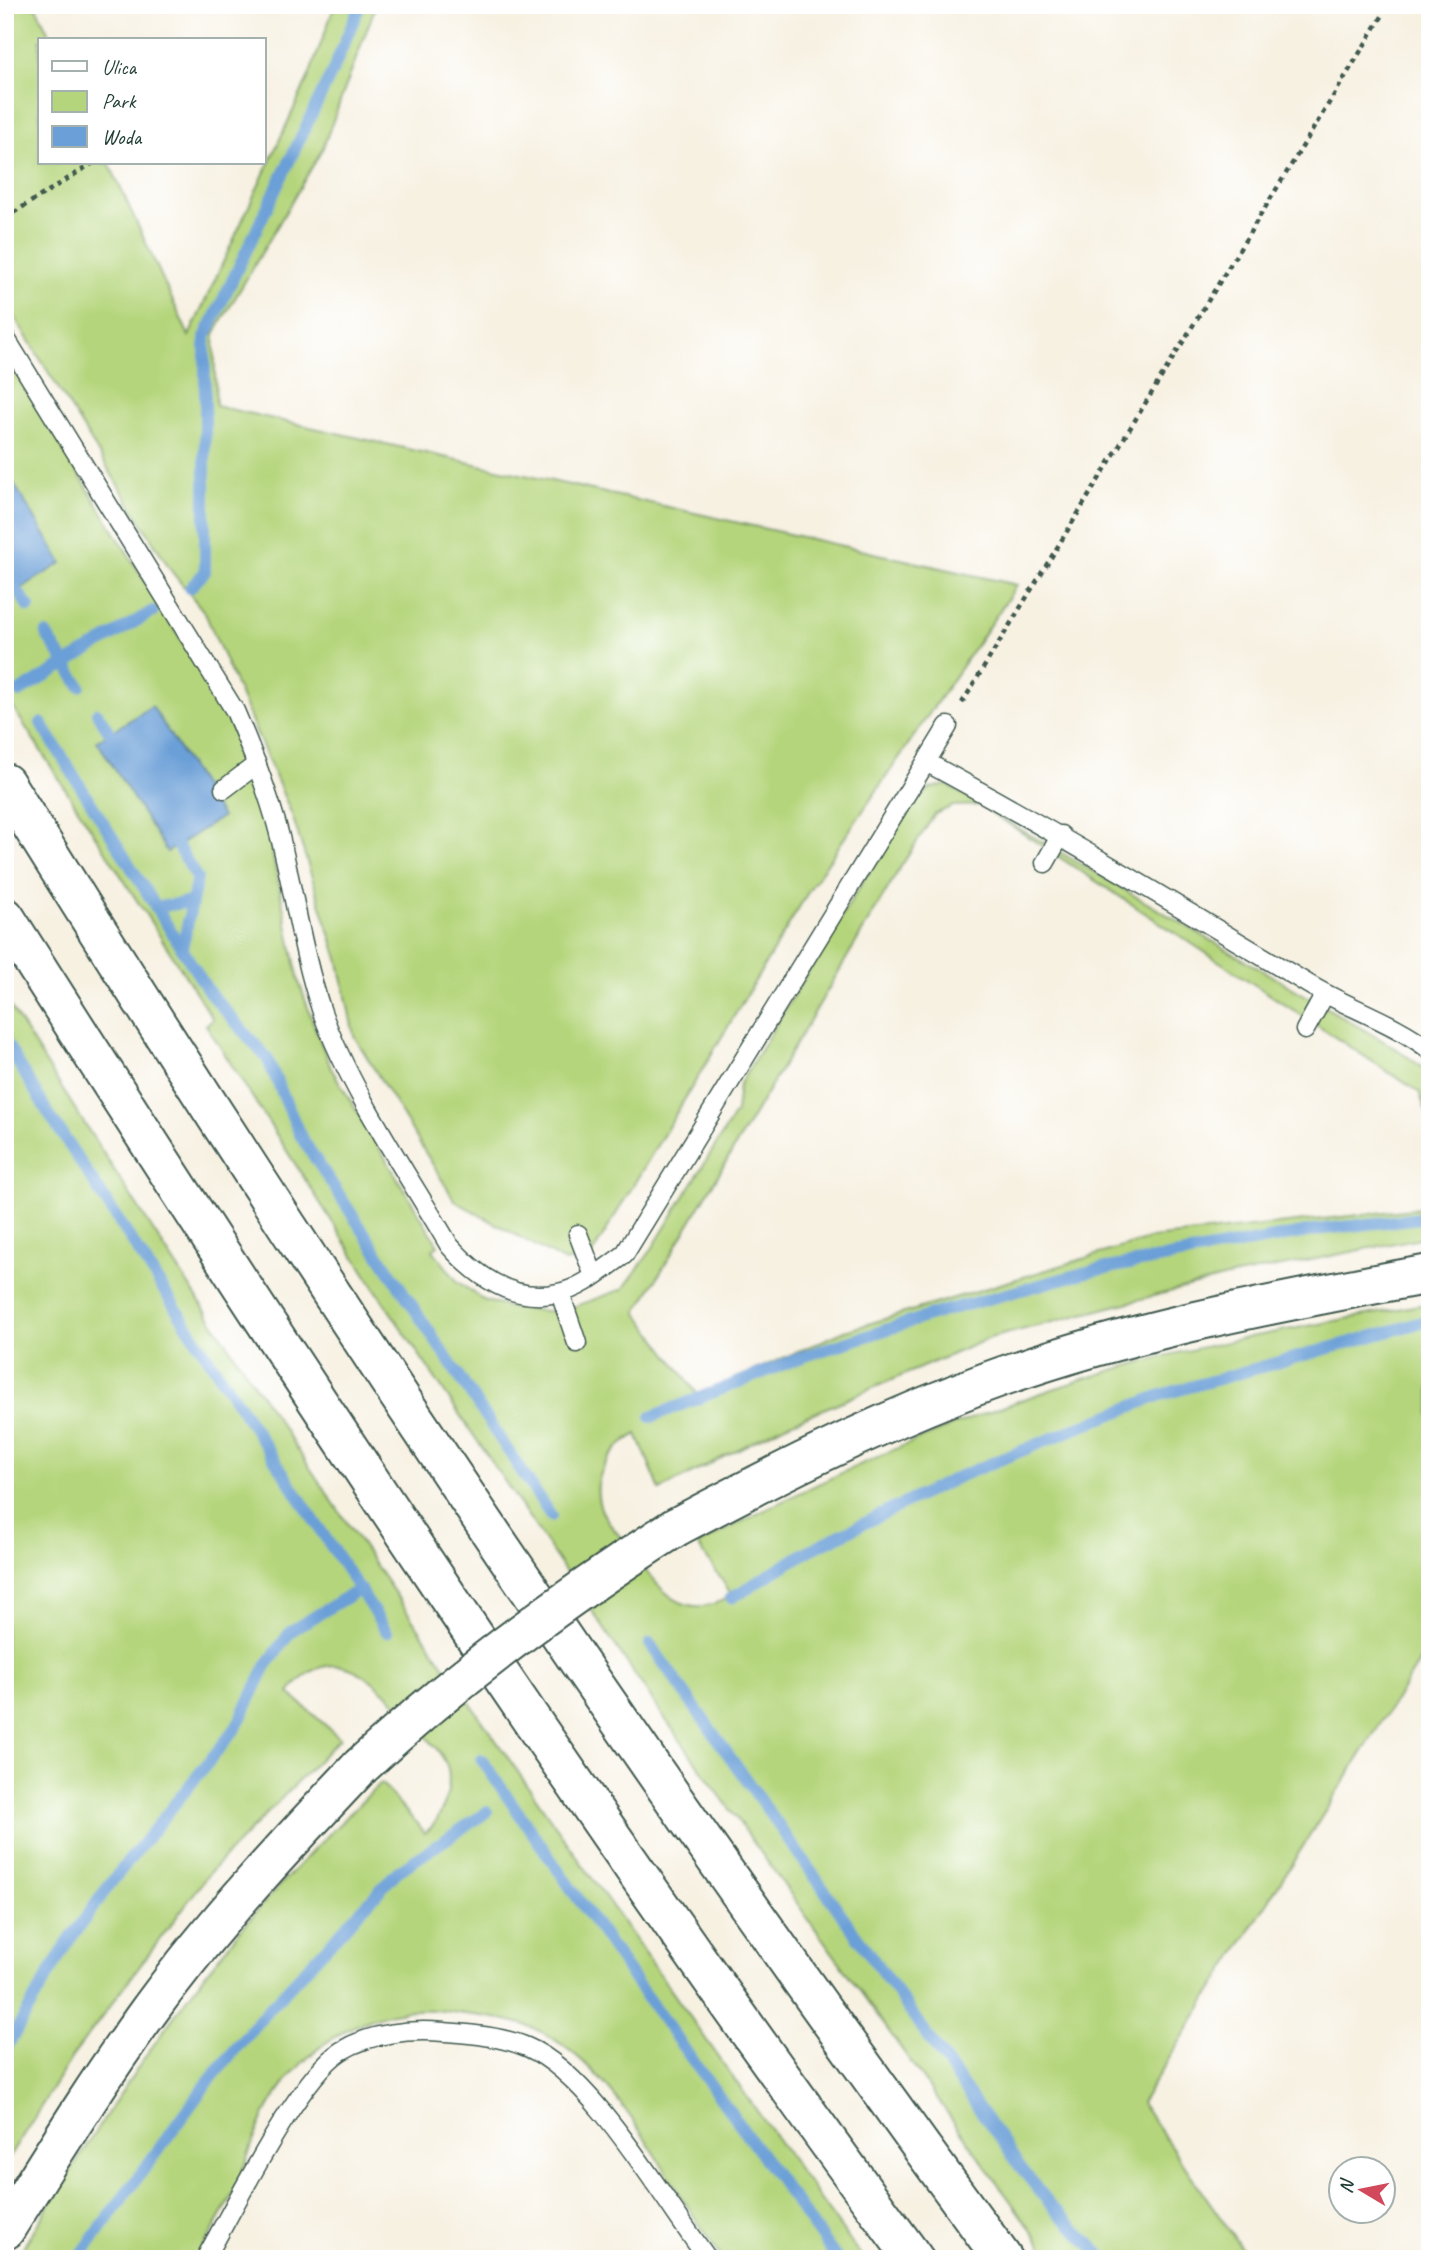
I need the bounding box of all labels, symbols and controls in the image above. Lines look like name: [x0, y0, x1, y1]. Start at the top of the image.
legend: [38, 38, 266, 164]
text: Ulica: [102, 54, 138, 80]
text: Park: [102, 88, 137, 114]
text: Woda: [102, 124, 143, 150]
north arrow: [1326, 2156, 1396, 2226]
text: N: [1333, 2176, 1360, 2195]

